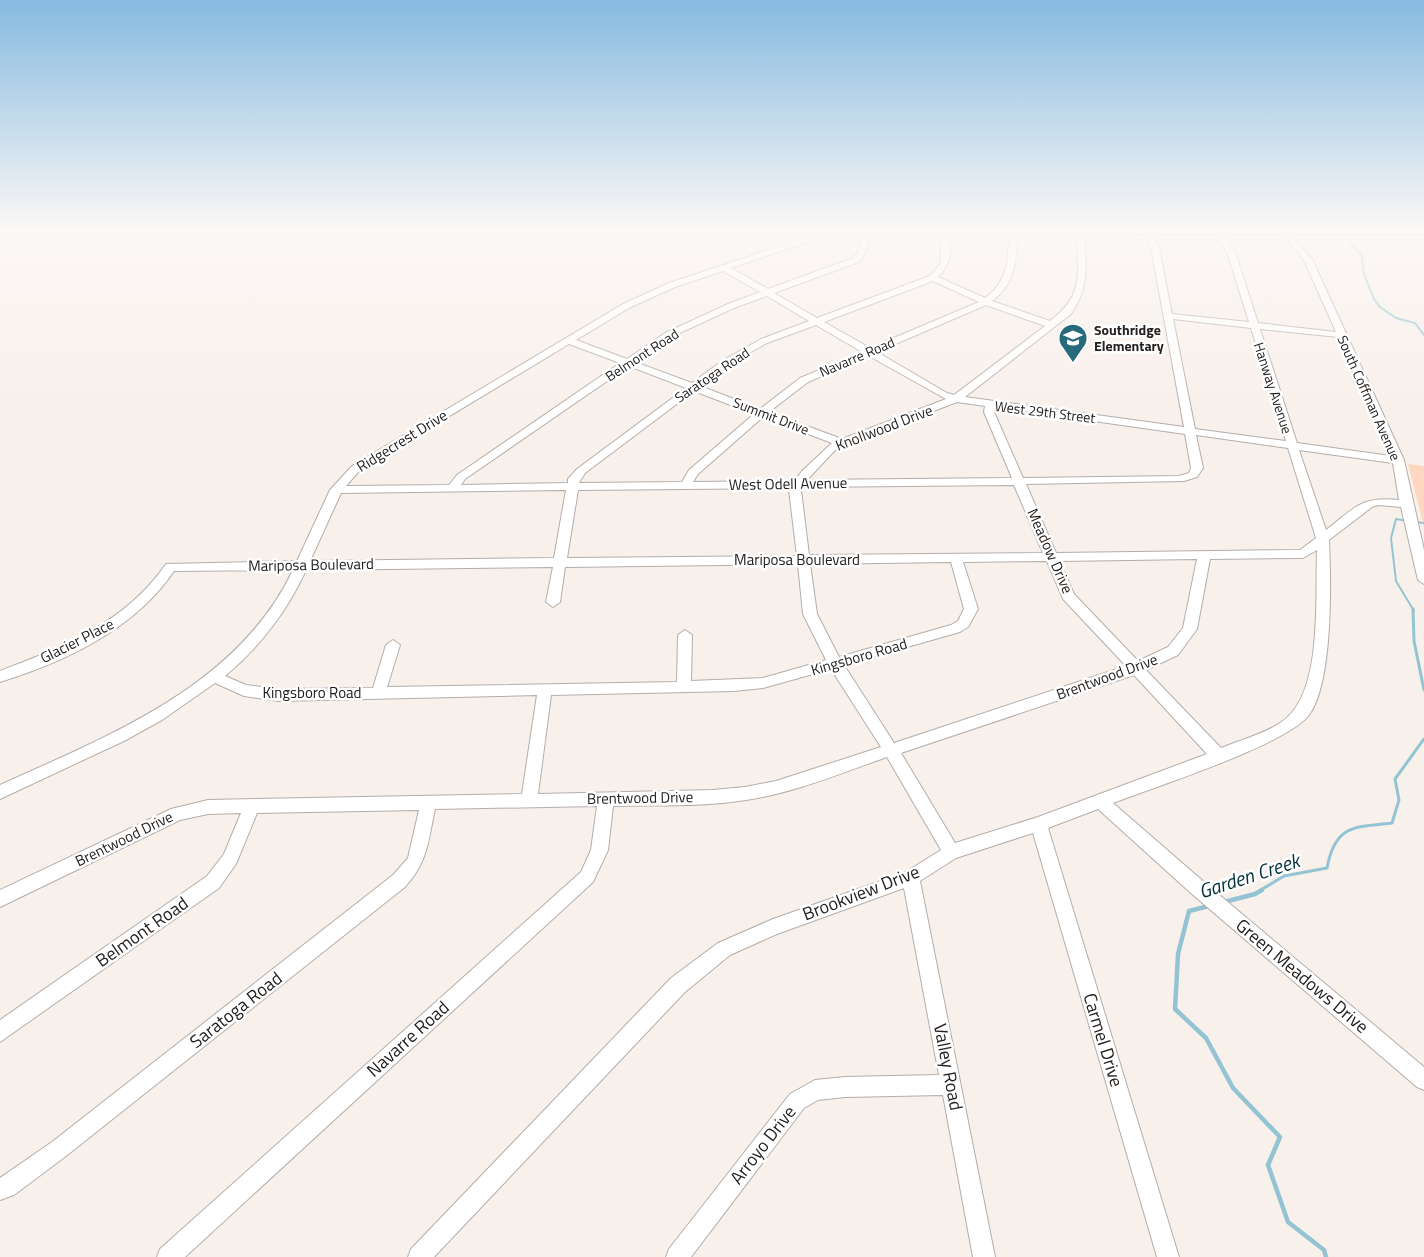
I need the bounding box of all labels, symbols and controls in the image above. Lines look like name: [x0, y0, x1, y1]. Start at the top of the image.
place label: Southridge Elementary: [1094, 319, 1164, 356]
school or university icon: Southridge Elementary: [1057, 322, 1089, 364]
street label: Belmont Road: [601, 323, 683, 386]
street label: Navarre Road: [816, 331, 898, 382]
street label: South Coffman Avenue: [1332, 332, 1407, 464]
street label: Hanway Avenue: [1249, 339, 1298, 436]
street label: Saratoga Road: [670, 342, 753, 407]
street label: Summit Drive: [730, 391, 812, 440]
street label: West 29th Street: [994, 395, 1097, 428]
street label: Knollwood Drive: [832, 398, 936, 457]
street label: Ridgecrest Drive: [352, 403, 452, 478]
street label: West Odell Avenue: [728, 471, 848, 496]
street label: Meadow Drive: [1021, 505, 1079, 597]
street label: Mariposa Boulevard: [734, 548, 860, 571]
street label: Mariposa Boulevard: [248, 552, 374, 577]
street label: Glacier Place: [36, 612, 118, 669]
street label: Kingsboro Road: [808, 632, 910, 681]
street label: Brentwood Drive: [1053, 648, 1161, 706]
street label: Kingsboro Road: [262, 681, 362, 704]
street label: Brentwood Drive: [587, 785, 693, 810]
street label: Brentwood Drive: [71, 805, 177, 872]
water label: Garden Creek: [1194, 844, 1305, 906]
street label: Brookview Drive: [798, 858, 923, 927]
street label: Belmont Road: [90, 890, 194, 974]
street label: Green Meadows Drive: [1230, 912, 1375, 1039]
street label: Saratoga Road: [184, 965, 288, 1054]
street label: Carmel Drive: [1076, 990, 1131, 1090]
street label: Navarre Road: [360, 994, 455, 1083]
street label: Valley Road: [927, 1021, 970, 1113]
street label: Arroyo Drive: [723, 1099, 802, 1190]

